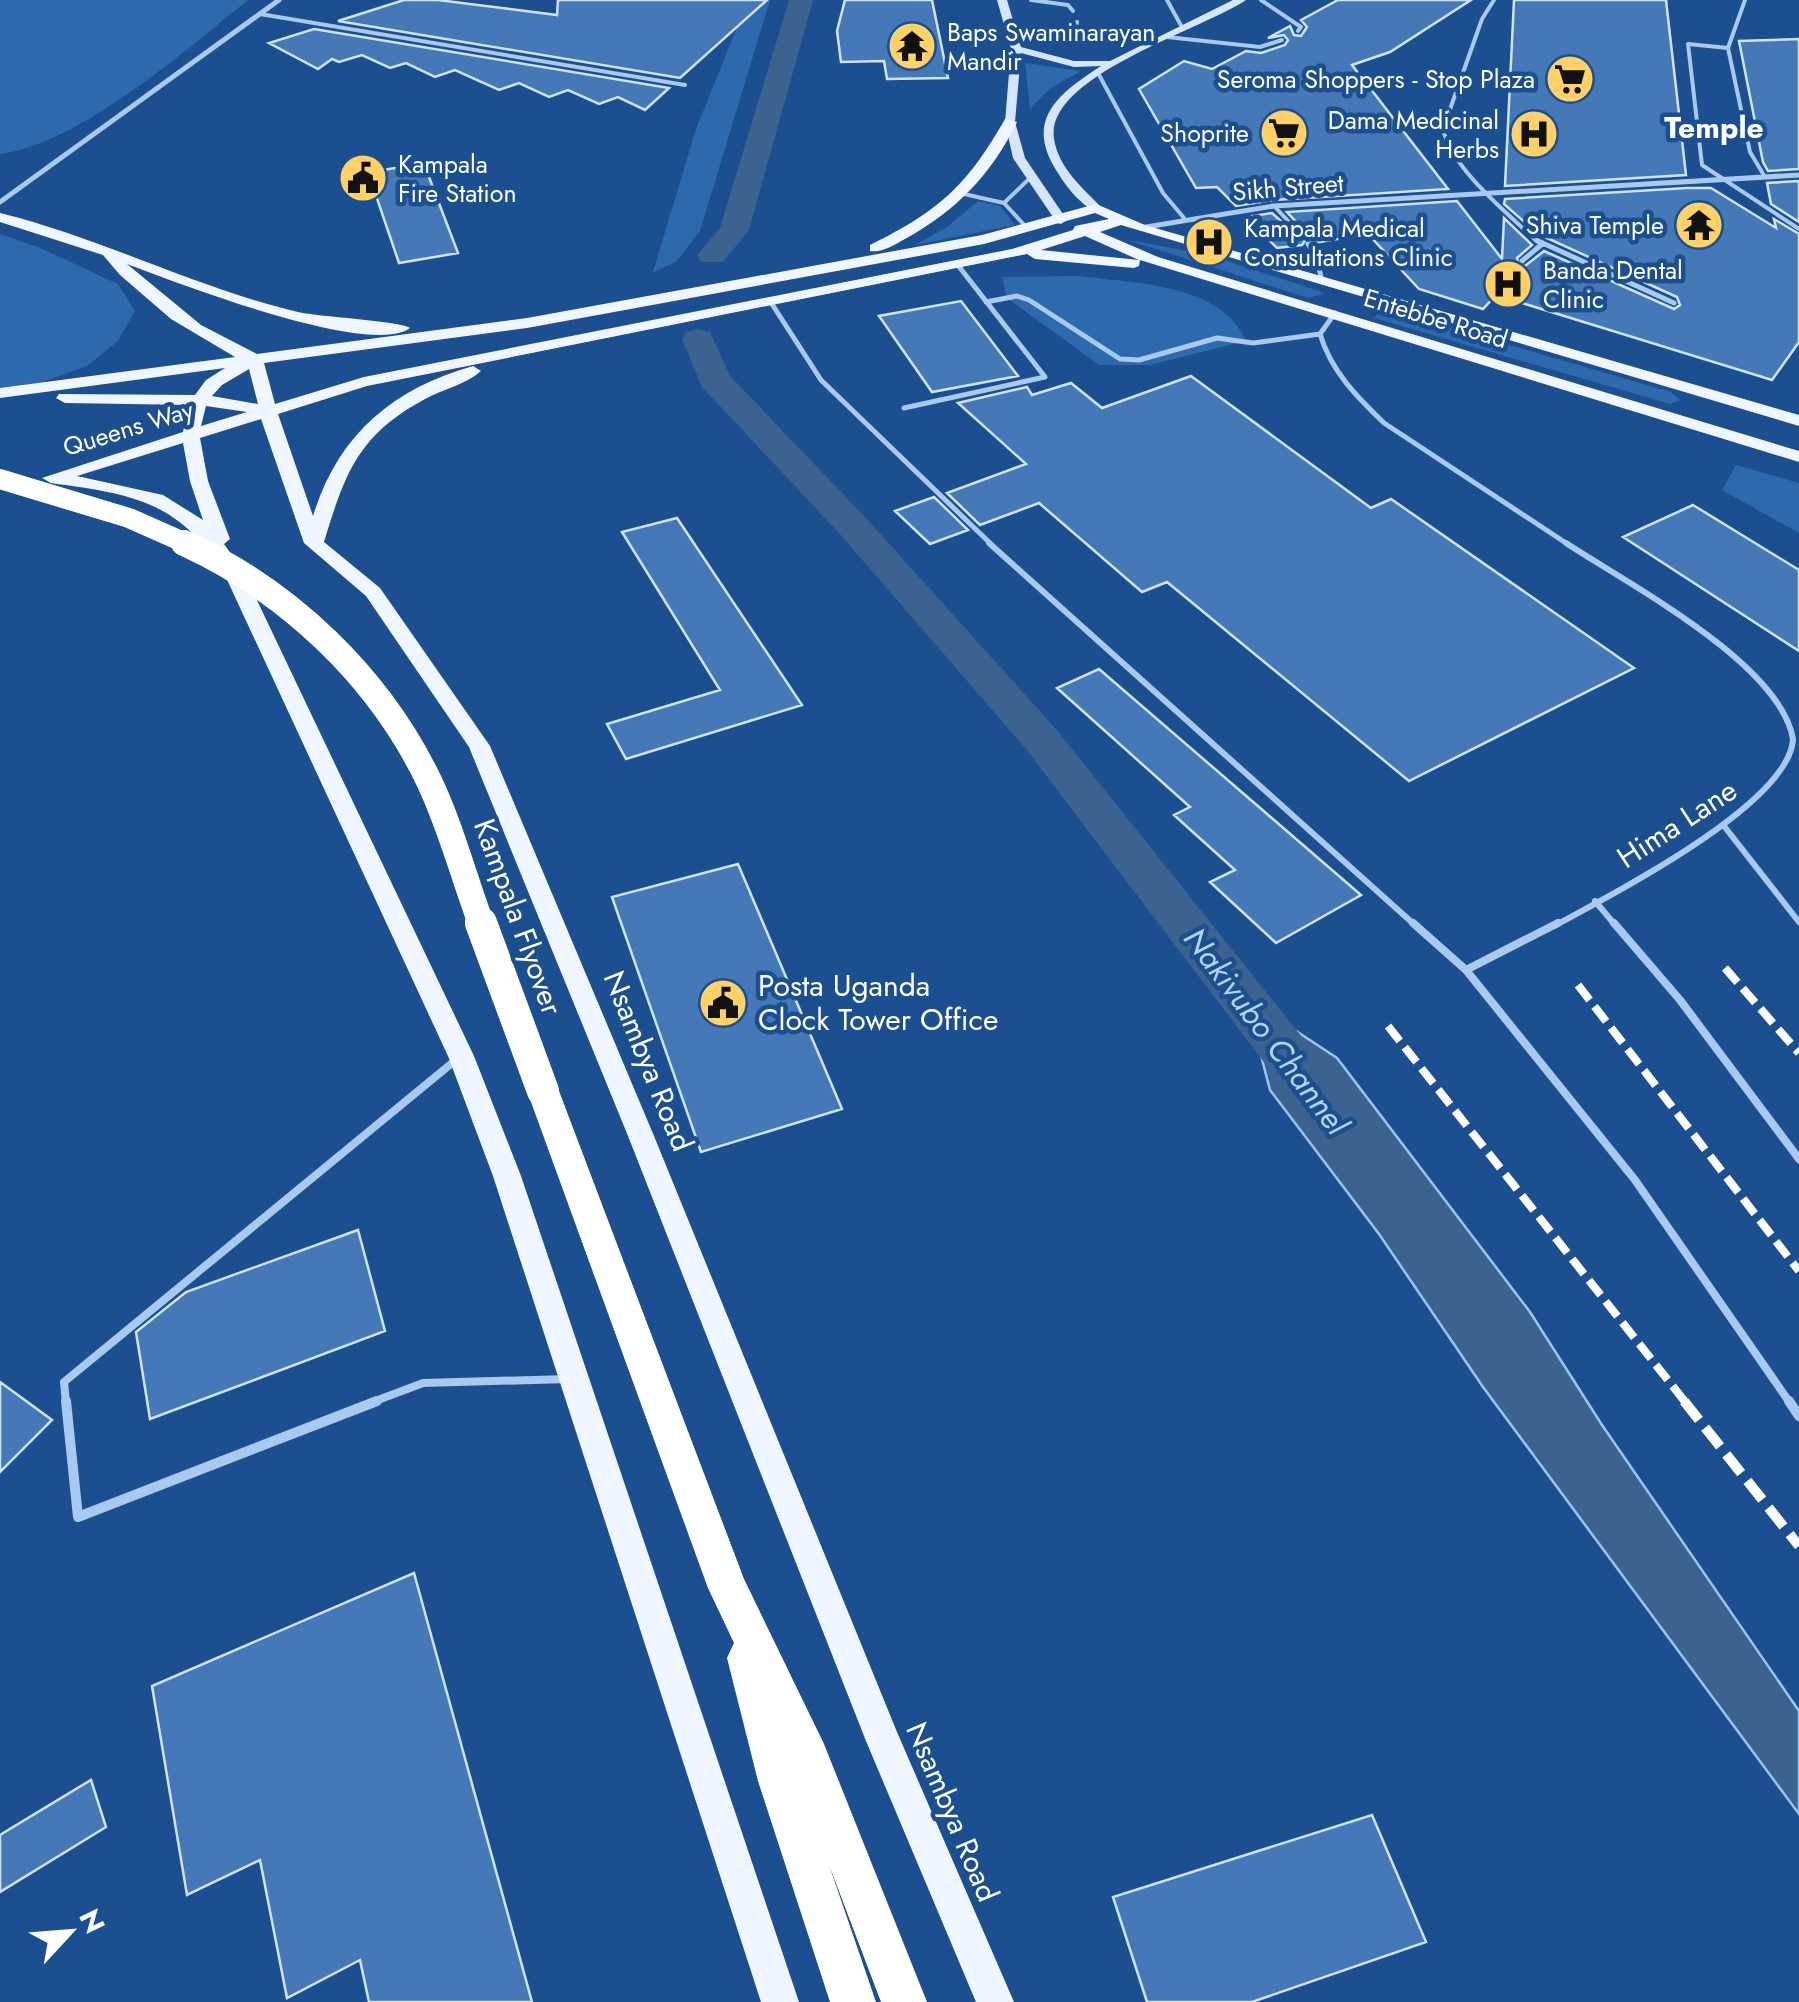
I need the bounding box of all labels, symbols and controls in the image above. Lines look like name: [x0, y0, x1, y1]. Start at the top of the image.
place label: Baps Swaminarayan Mandir: [947, 14, 1155, 79]
temple icon: Baps Swaminarayan Mandir: [886, 20, 938, 72]
supermarket icon: Seroma Shoppers - Stop Plaza: [1544, 53, 1596, 105]
place label: Seroma Shoppers - Stop Plaza: [1217, 61, 1535, 97]
place label: Dama Medicinal Herbs: [1328, 102, 1499, 167]
district label: Temple: [1664, 106, 1764, 149]
supermarket icon: Shoprite: [1258, 107, 1310, 159]
hospital icon: Dama Medicinal Herbs: [1508, 108, 1560, 160]
place label: Shoprite: [1160, 115, 1249, 151]
place label: Kampala Fire Station: [398, 146, 517, 211]
public building icon: Kampala Fire Station: [337, 152, 389, 204]
street label: Sikh Street: [1231, 164, 1345, 210]
temple icon: Shiva Temple: [1673, 199, 1725, 251]
place label: Shiva Temple: [1526, 207, 1664, 243]
place label: Kampala Medical Consultations Clinic: [1244, 210, 1453, 275]
hospital icon: Kampala Medical Consultations Clinic: [1183, 216, 1235, 268]
place label: Banda Dental Clinic: [1543, 252, 1683, 317]
hospital icon: Banda Dental Clinic: [1482, 258, 1534, 310]
street label: Entebbe Road: [1360, 279, 1512, 357]
street label: Queens Way: [58, 391, 198, 465]
street label: Hima Lane: [1608, 769, 1745, 878]
street label: Kampala Flyover: [463, 813, 574, 1021]
water label: Nakivubo Channel: [1173, 918, 1360, 1146]
street label: Nsambya Road: [593, 964, 704, 1157]
place label: Posta Uganda Clock Tower Office: [758, 964, 998, 1041]
public building icon: Posta Uganda Clock Tower Office: [697, 977, 749, 1029]
street label: Nsambya Road: [895, 1715, 1010, 1908]
north arrow: [20, 1882, 120, 1982]
text: N: [69, 1902, 115, 1940]

